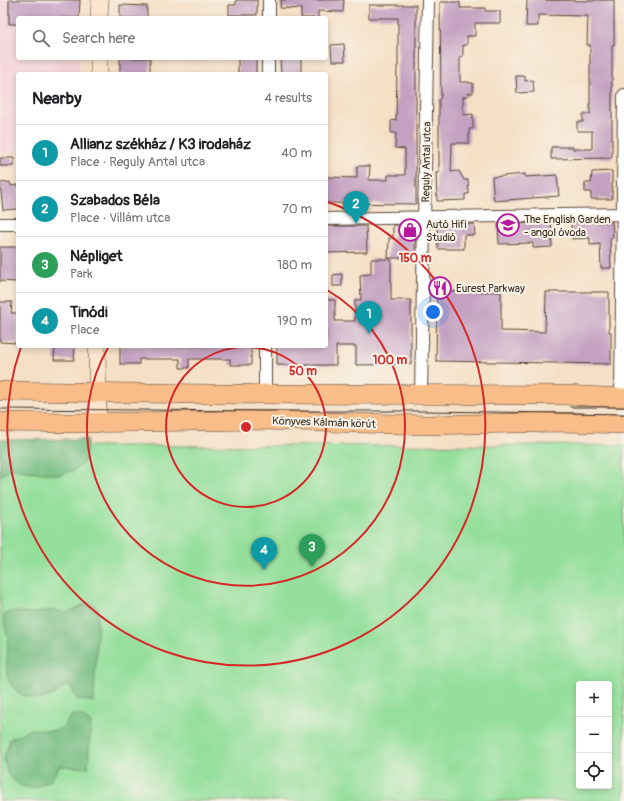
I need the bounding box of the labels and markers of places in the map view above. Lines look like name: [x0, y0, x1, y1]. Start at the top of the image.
pin: 2: [343, 191, 369, 224]
school or university icon: The English Garden - angol óvoda: [495, 212, 521, 238]
place label: The English Garden - angol óvoda: [524, 213, 611, 239]
shop icon: Autó Hifi Studió: [397, 217, 423, 243]
place label: Autó Hifi Studió: [426, 218, 467, 244]
restaurant icon: Eurest Parkway: [427, 275, 453, 301]
place label: Eurest Parkway: [456, 282, 525, 295]
pin: 1: [356, 301, 382, 334]
centre of rings: [239, 420, 253, 434]
pin: 3: [299, 534, 325, 567]
pin: 4: [251, 537, 277, 570]

